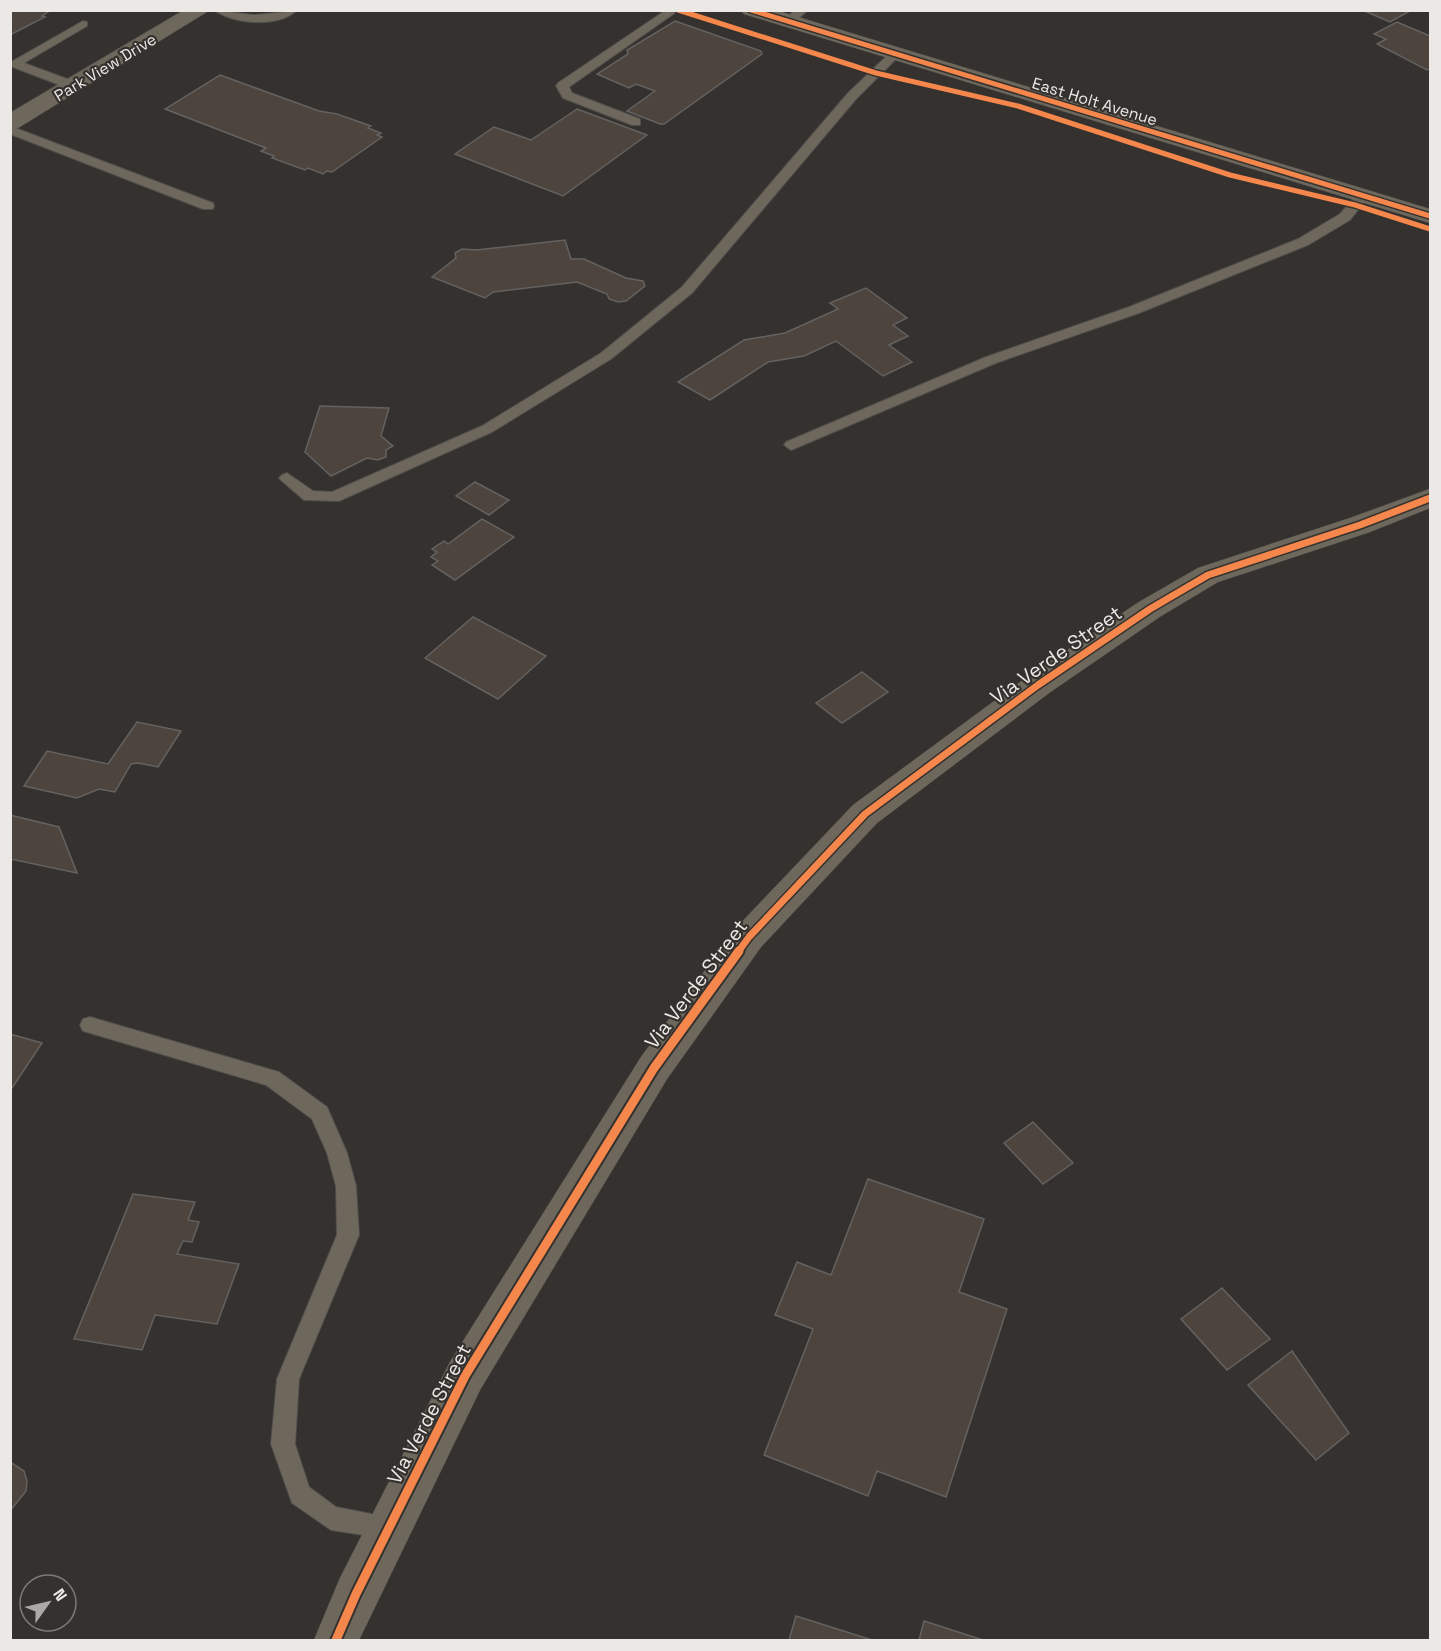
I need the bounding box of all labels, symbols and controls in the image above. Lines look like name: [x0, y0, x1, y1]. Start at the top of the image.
street label: Park View Drive: [50, 29, 160, 106]
street label: East Holt Avenue: [1030, 72, 1160, 131]
street label: Via Verde Street: [985, 600, 1127, 710]
street label: Via Verde Street: [639, 914, 753, 1054]
street label: Via Verde Street: [381, 1339, 477, 1489]
north arrow: [18, 1573, 78, 1633]
text: N: [48, 1585, 72, 1605]

